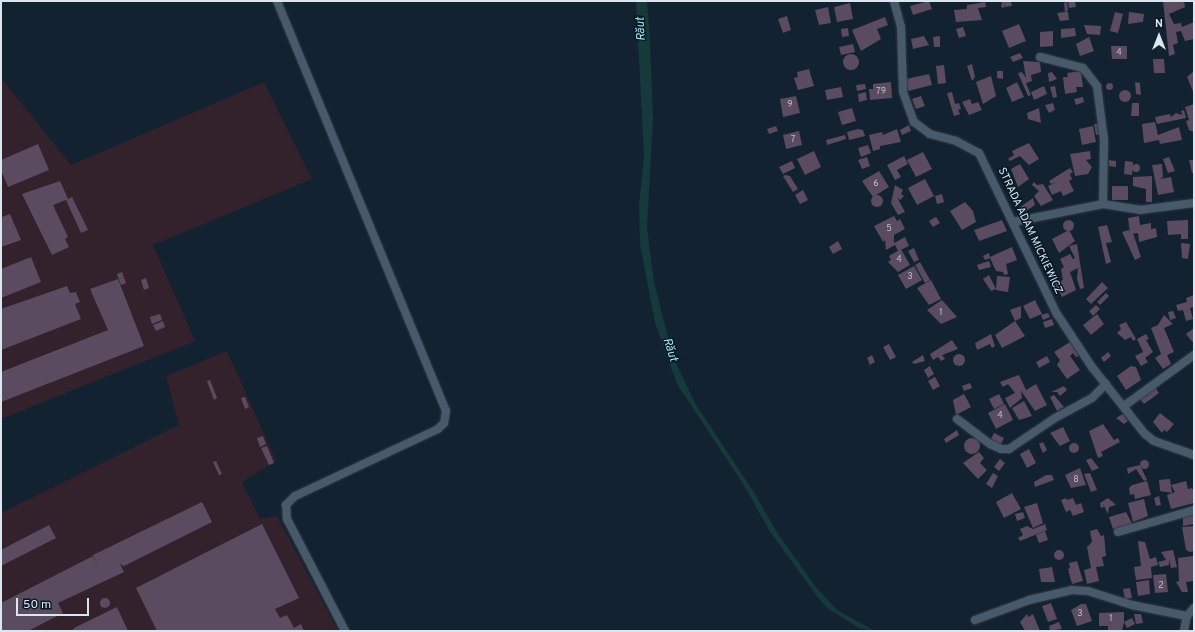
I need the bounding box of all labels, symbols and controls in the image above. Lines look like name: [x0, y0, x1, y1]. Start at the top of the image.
north arrow: [1139, 16, 1179, 56]
water label: Răut: [634, 17, 650, 41]
text: N: [1155, 17, 1163, 31]
house number: 4: [1116, 48, 1122, 58]
house number: 79: [876, 87, 886, 97]
house number: 9: [787, 100, 793, 110]
house number: 7: [791, 135, 795, 145]
street label: STRADA ADAM MICKIEWICZ: [995, 165, 1065, 297]
house number: 6: [873, 179, 879, 189]
house number: 5: [886, 224, 892, 234]
house number: 4: [896, 255, 902, 265]
house number: 3: [907, 272, 913, 282]
house number: 1: [939, 308, 943, 318]
water label: Răut: [658, 336, 680, 364]
house number: 4: [997, 411, 1003, 421]
house number: 8: [1073, 475, 1079, 485]
house number: 2: [1158, 581, 1164, 591]
scale bar: [18, 590, 91, 616]
text: 50 m: [23, 597, 51, 613]
house number: 3: [1077, 609, 1083, 619]
house number: 1: [1109, 614, 1113, 624]

